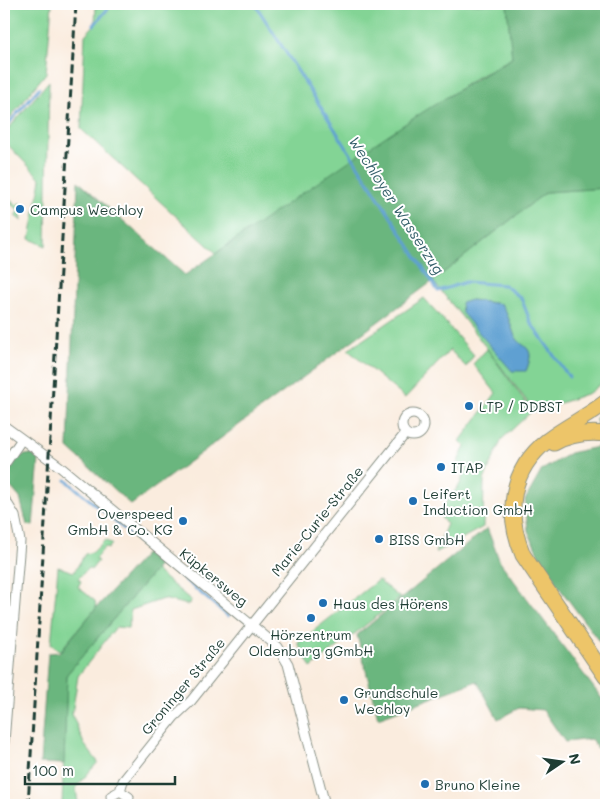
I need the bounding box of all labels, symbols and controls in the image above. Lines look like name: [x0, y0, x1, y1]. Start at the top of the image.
water label: Wechloyer Wasserzug: [345, 132, 449, 278]
place label: Campus Wechloy: [30, 200, 144, 219]
marker: Campus Wechloy: [14, 203, 26, 215]
place label: LTP / DDBST: [479, 397, 563, 416]
marker: LTP / DDBST: [463, 400, 475, 412]
place label: ITAP: [451, 458, 484, 477]
marker: ITAP: [435, 461, 447, 473]
street label: Marie-Curie-Straße: [267, 462, 367, 580]
place label: Leifert Induction GmbH: [423, 484, 533, 519]
marker: Leifert Induction GmbH: [407, 495, 419, 507]
place label: Overspeed GmbH & Co. KG: [68, 504, 173, 539]
marker: Overspeed GmbH & Co. KG: [177, 515, 189, 527]
place label: BISS GmbH: [389, 530, 465, 549]
marker: BISS GmbH: [373, 533, 385, 545]
street label: Küpkersweg: [176, 544, 252, 610]
place label: Haus des Hörens: [333, 594, 448, 613]
marker: Haus des Hörens: [317, 597, 329, 609]
marker: Hörzentrum Oldenburg gGmbH: [305, 612, 317, 624]
place label: Hörzentrum Oldenburg gGmbH: [249, 625, 373, 660]
street label: Groninger Straße: [137, 633, 229, 739]
place label: Grundschule Wechloy: [354, 683, 438, 718]
marker: Grundschule Wechloy: [338, 694, 350, 706]
north arrow: [538, 736, 588, 786]
text: N: [565, 752, 586, 766]
scale bar: [25, 754, 175, 786]
text: 100 m: [32, 760, 74, 780]
place label: Bruno Kleine: [435, 775, 520, 794]
marker: Bruno Kleine: [419, 778, 431, 790]

